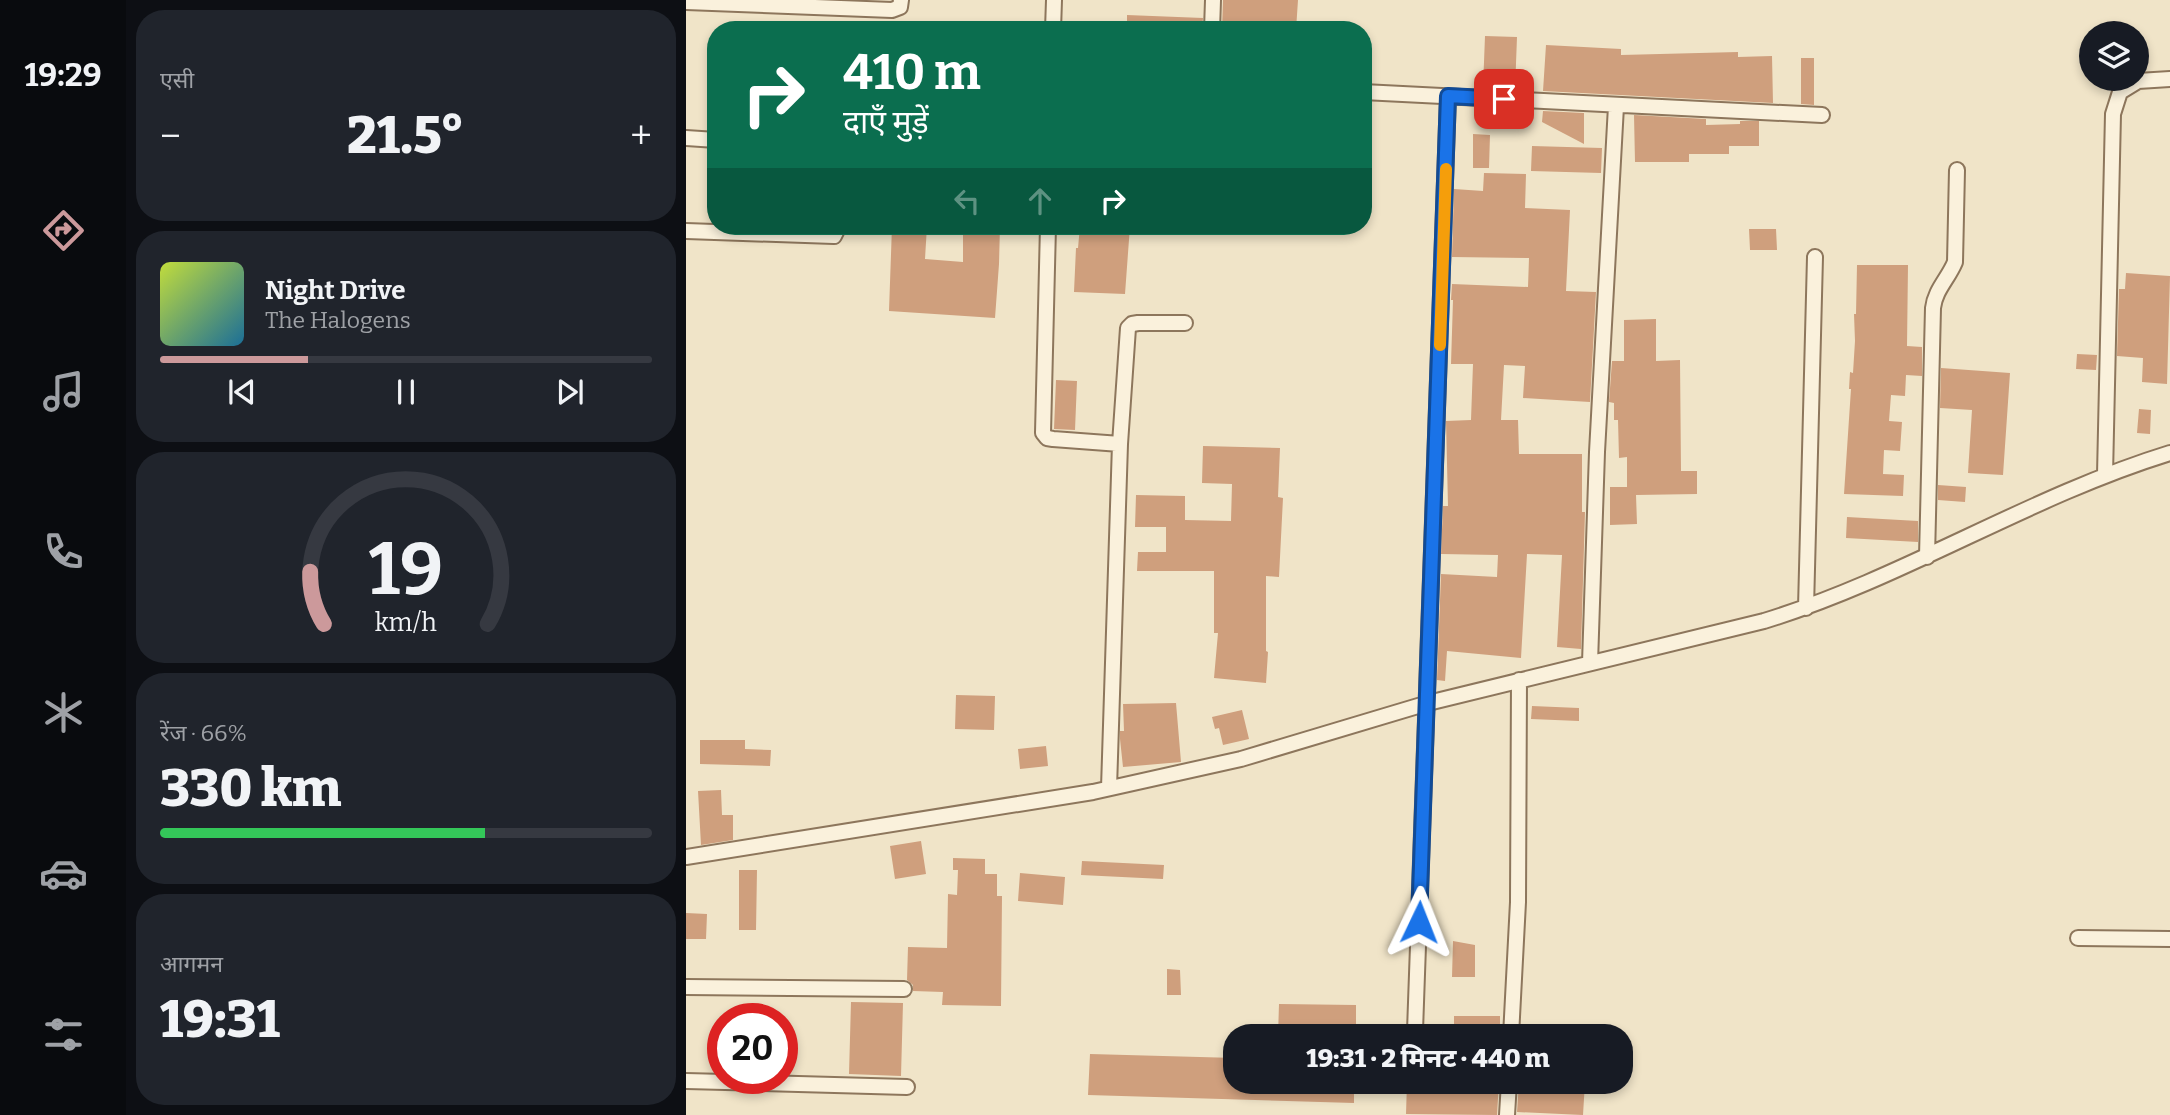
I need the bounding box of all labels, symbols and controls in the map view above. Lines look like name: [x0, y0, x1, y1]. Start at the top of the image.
map controls: [2079, 21, 2149, 91]
button: layers: [2079, 21, 2149, 91]
text: 410 m: [843, 43, 981, 102]
icon: right: [728, 49, 819, 140]
text: 19:29: [24, 56, 102, 94]
text: एसी: [160, 66, 194, 94]
pin: [1474, 69, 1534, 129]
icon: arrive: [1485, 80, 1523, 118]
text: दाएँ मुड़ें: [843, 103, 929, 141]
text: 21.5°: [347, 104, 464, 167]
text: −: [160, 113, 181, 159]
text: +: [630, 113, 652, 159]
icon: left: [948, 182, 986, 220]
icon: ahead: [1021, 182, 1059, 220]
icon: right: [1094, 182, 1132, 220]
icon: directions: [39, 206, 88, 255]
text: Night Drive: [265, 275, 406, 306]
text: The Halogens: [265, 306, 411, 334]
icon: music: [39, 367, 88, 416]
icon: previous: [223, 373, 261, 411]
icon: pause: [387, 373, 425, 411]
icon: next: [551, 373, 589, 411]
text: 19: [369, 526, 443, 613]
icon: phone: [39, 527, 88, 576]
text: km/h: [375, 607, 437, 637]
icon: climate: [39, 688, 88, 737]
text: रेंज · 66%: [160, 719, 247, 747]
text: 330 km: [160, 757, 342, 820]
icon: car: [39, 849, 88, 898]
position arrow: [1382, 885, 1456, 959]
text: आगमन: [160, 950, 223, 978]
text: 19:31: [160, 988, 280, 1051]
speed limit sign: 20: [707, 1003, 798, 1094]
icon: filters: [39, 1010, 88, 1059]
text: 19:31 · 2 मिनट · 440 m: [1306, 1043, 1550, 1074]

